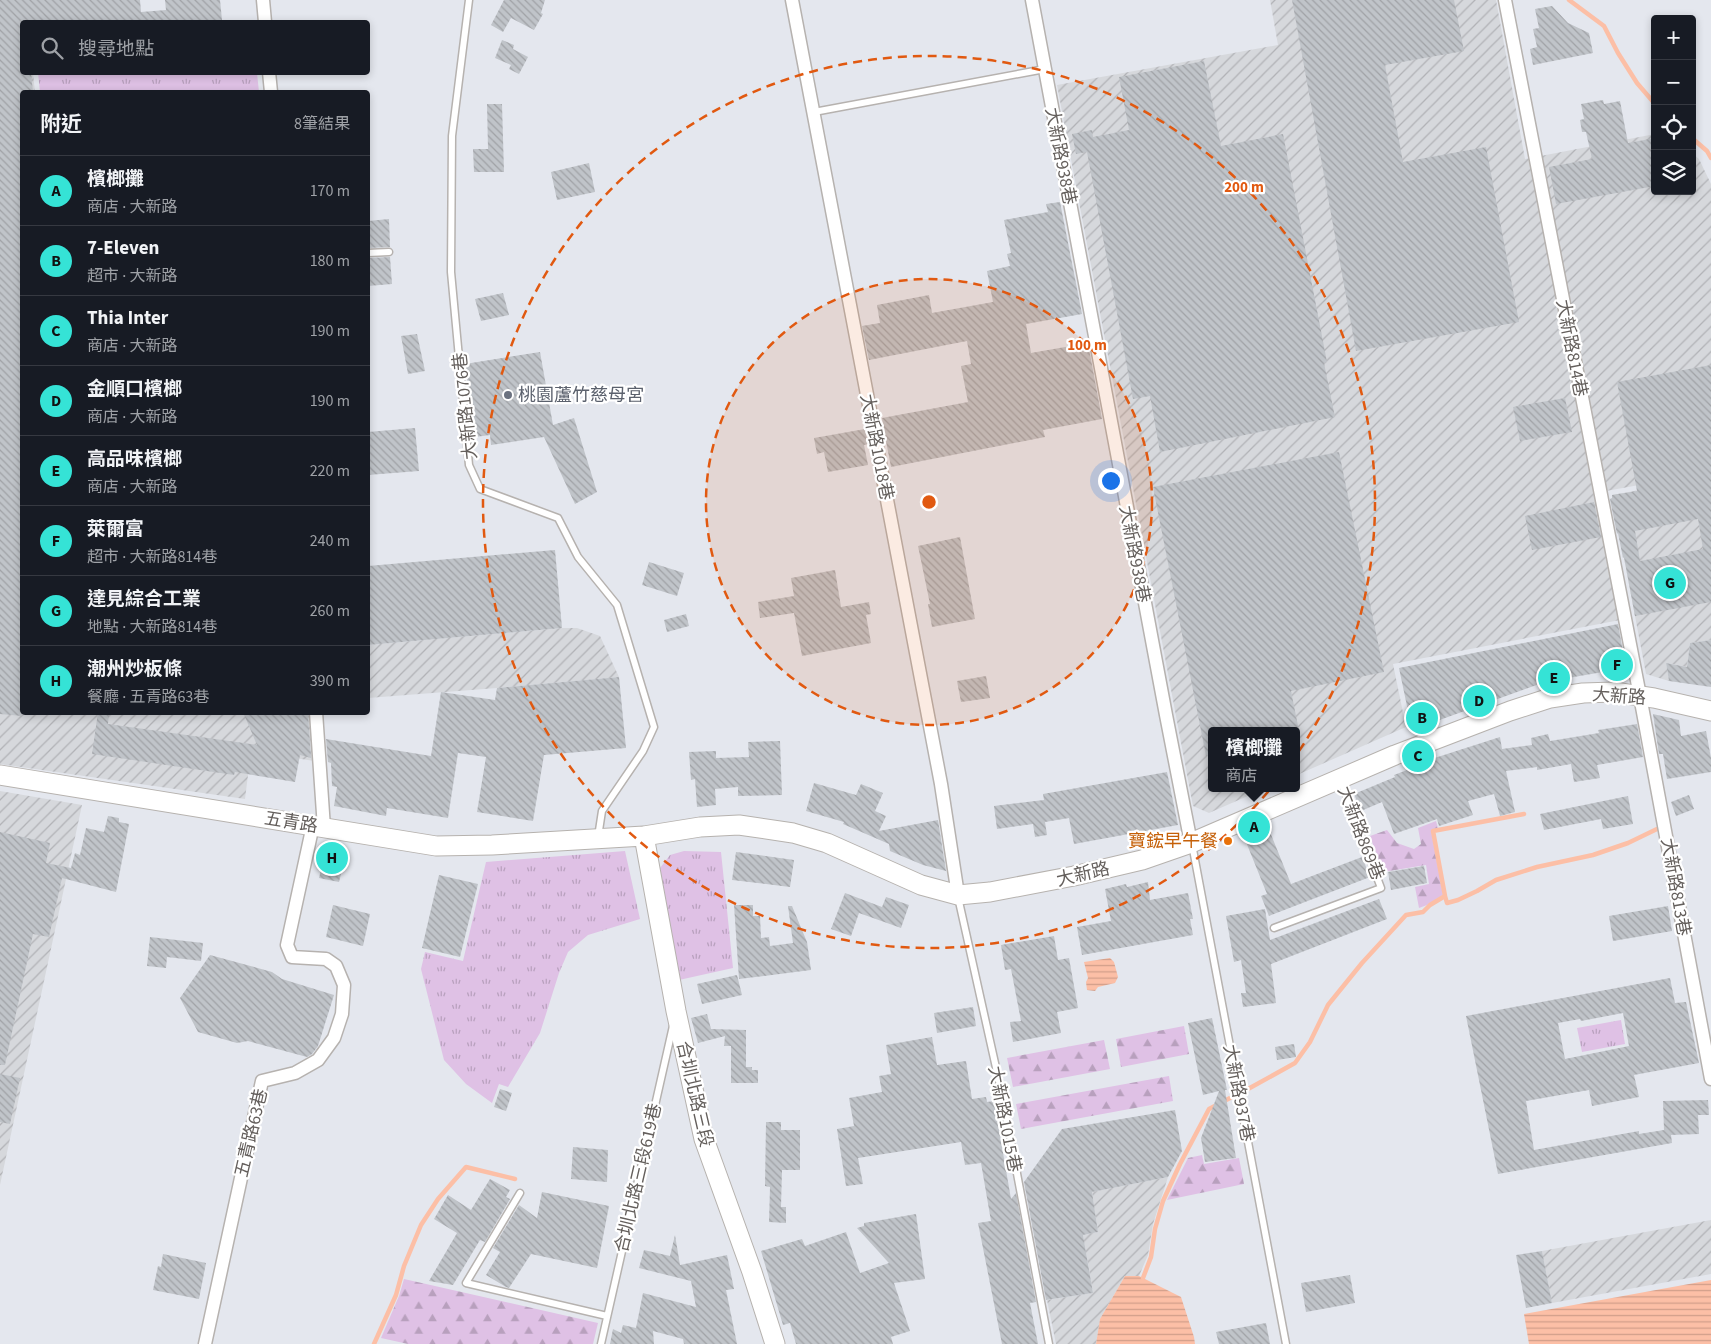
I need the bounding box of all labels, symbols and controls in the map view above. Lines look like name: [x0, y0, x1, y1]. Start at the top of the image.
map controls: [1651, 15, 1696, 195]
button: +: [1651, 15, 1696, 60]
search box: [20, 20, 370, 75]
icon: search: [38, 34, 66, 62]
text: 搜尋地點: [78, 36, 154, 63]
button: −: [1651, 60, 1696, 105]
street label: 大新路938巷: [1039, 105, 1082, 207]
button: locate: [1651, 105, 1696, 150]
text: 附近: [40, 109, 82, 139]
text: 8筆結果: [294, 113, 350, 135]
button: layers: [1651, 150, 1696, 195]
text: 檳榔攤: [87, 166, 144, 193]
text: 200 m: [1224, 177, 1264, 198]
text: A: [51, 180, 61, 202]
text: 170 m: [310, 180, 350, 202]
text: 商店 · 大新路: [87, 196, 177, 218]
text: 7-Eleven: [87, 235, 159, 262]
text: B: [51, 250, 61, 272]
text: 180 m: [310, 250, 350, 272]
text: 超市 · 大新路: [87, 265, 177, 287]
street label: 大新路814巷: [1550, 297, 1593, 399]
text: Thia Inter: [87, 305, 168, 332]
text: C: [51, 320, 61, 342]
text: 190 m: [310, 320, 350, 342]
text: 商店 · 大新路: [87, 335, 177, 357]
text: 100 m: [1067, 335, 1107, 356]
street label: 大新路1076巷: [447, 351, 484, 461]
text: 金順口檳榔: [87, 376, 182, 403]
place label: 桃園蘆竹慈母宮: [518, 383, 644, 408]
marker: 桃園蘆竹慈母宮: [502, 389, 514, 401]
text: D: [51, 390, 61, 412]
text: 190 m: [310, 390, 350, 412]
street label: 大新路1018巷: [854, 392, 899, 502]
text: 商店 · 大新路: [87, 406, 177, 428]
text: 高品味檳榔: [87, 446, 182, 473]
text: E: [52, 460, 60, 482]
text: 220 m: [310, 460, 350, 482]
your location: [1098, 468, 1124, 494]
text: 商店 · 大新路: [87, 476, 177, 498]
centre of rings: [920, 493, 938, 511]
street label: 大新路938巷: [1113, 503, 1156, 605]
text: 萊爾富: [87, 516, 144, 543]
text: F: [52, 530, 60, 552]
text: 240 m: [310, 530, 350, 552]
text: 超市 · 大新路814巷: [87, 546, 217, 568]
pin: G: [1654, 564, 1686, 602]
text: 達見綜合工業: [87, 586, 201, 613]
text: G: [51, 600, 61, 622]
text: 260 m: [310, 600, 350, 622]
text: 地點 · 大新路814巷: [87, 616, 217, 638]
pin: F: [1601, 646, 1633, 684]
text: 潮州炒板條: [87, 656, 182, 683]
pin: E: [1538, 659, 1570, 697]
text: H: [51, 670, 61, 692]
text: 390 m: [310, 670, 350, 692]
pin: D: [1463, 682, 1495, 720]
street label: 大新路: [1591, 682, 1647, 711]
text: 餐廳 · 五青路63巷: [87, 686, 209, 708]
pin: B: [1406, 699, 1438, 737]
popup: [1208, 727, 1300, 792]
text: 檳榔攤: [1225, 735, 1283, 762]
pin: C: [1402, 737, 1434, 775]
text: 商店: [1225, 765, 1258, 787]
street label: 大新路869巷: [1331, 783, 1390, 884]
street label: 五青路: [262, 806, 320, 839]
pin: A: [1238, 808, 1270, 846]
place label: 寶鋐早午餐: [1128, 829, 1218, 854]
marker: 寶鋐早午餐: [1222, 835, 1234, 847]
street label: 大新路813巷: [1655, 836, 1696, 938]
pin: H: [316, 839, 348, 877]
street label: 大新路: [1054, 856, 1112, 893]
street label: 合圳北路三段: [670, 1039, 719, 1150]
street label: 大新路937巷: [1217, 1042, 1260, 1144]
street label: 大新路1015巷: [982, 1064, 1027, 1174]
street label: 五青路63巷: [229, 1086, 274, 1180]
street label: 合圳北路三段619巷: [609, 1101, 668, 1255]

